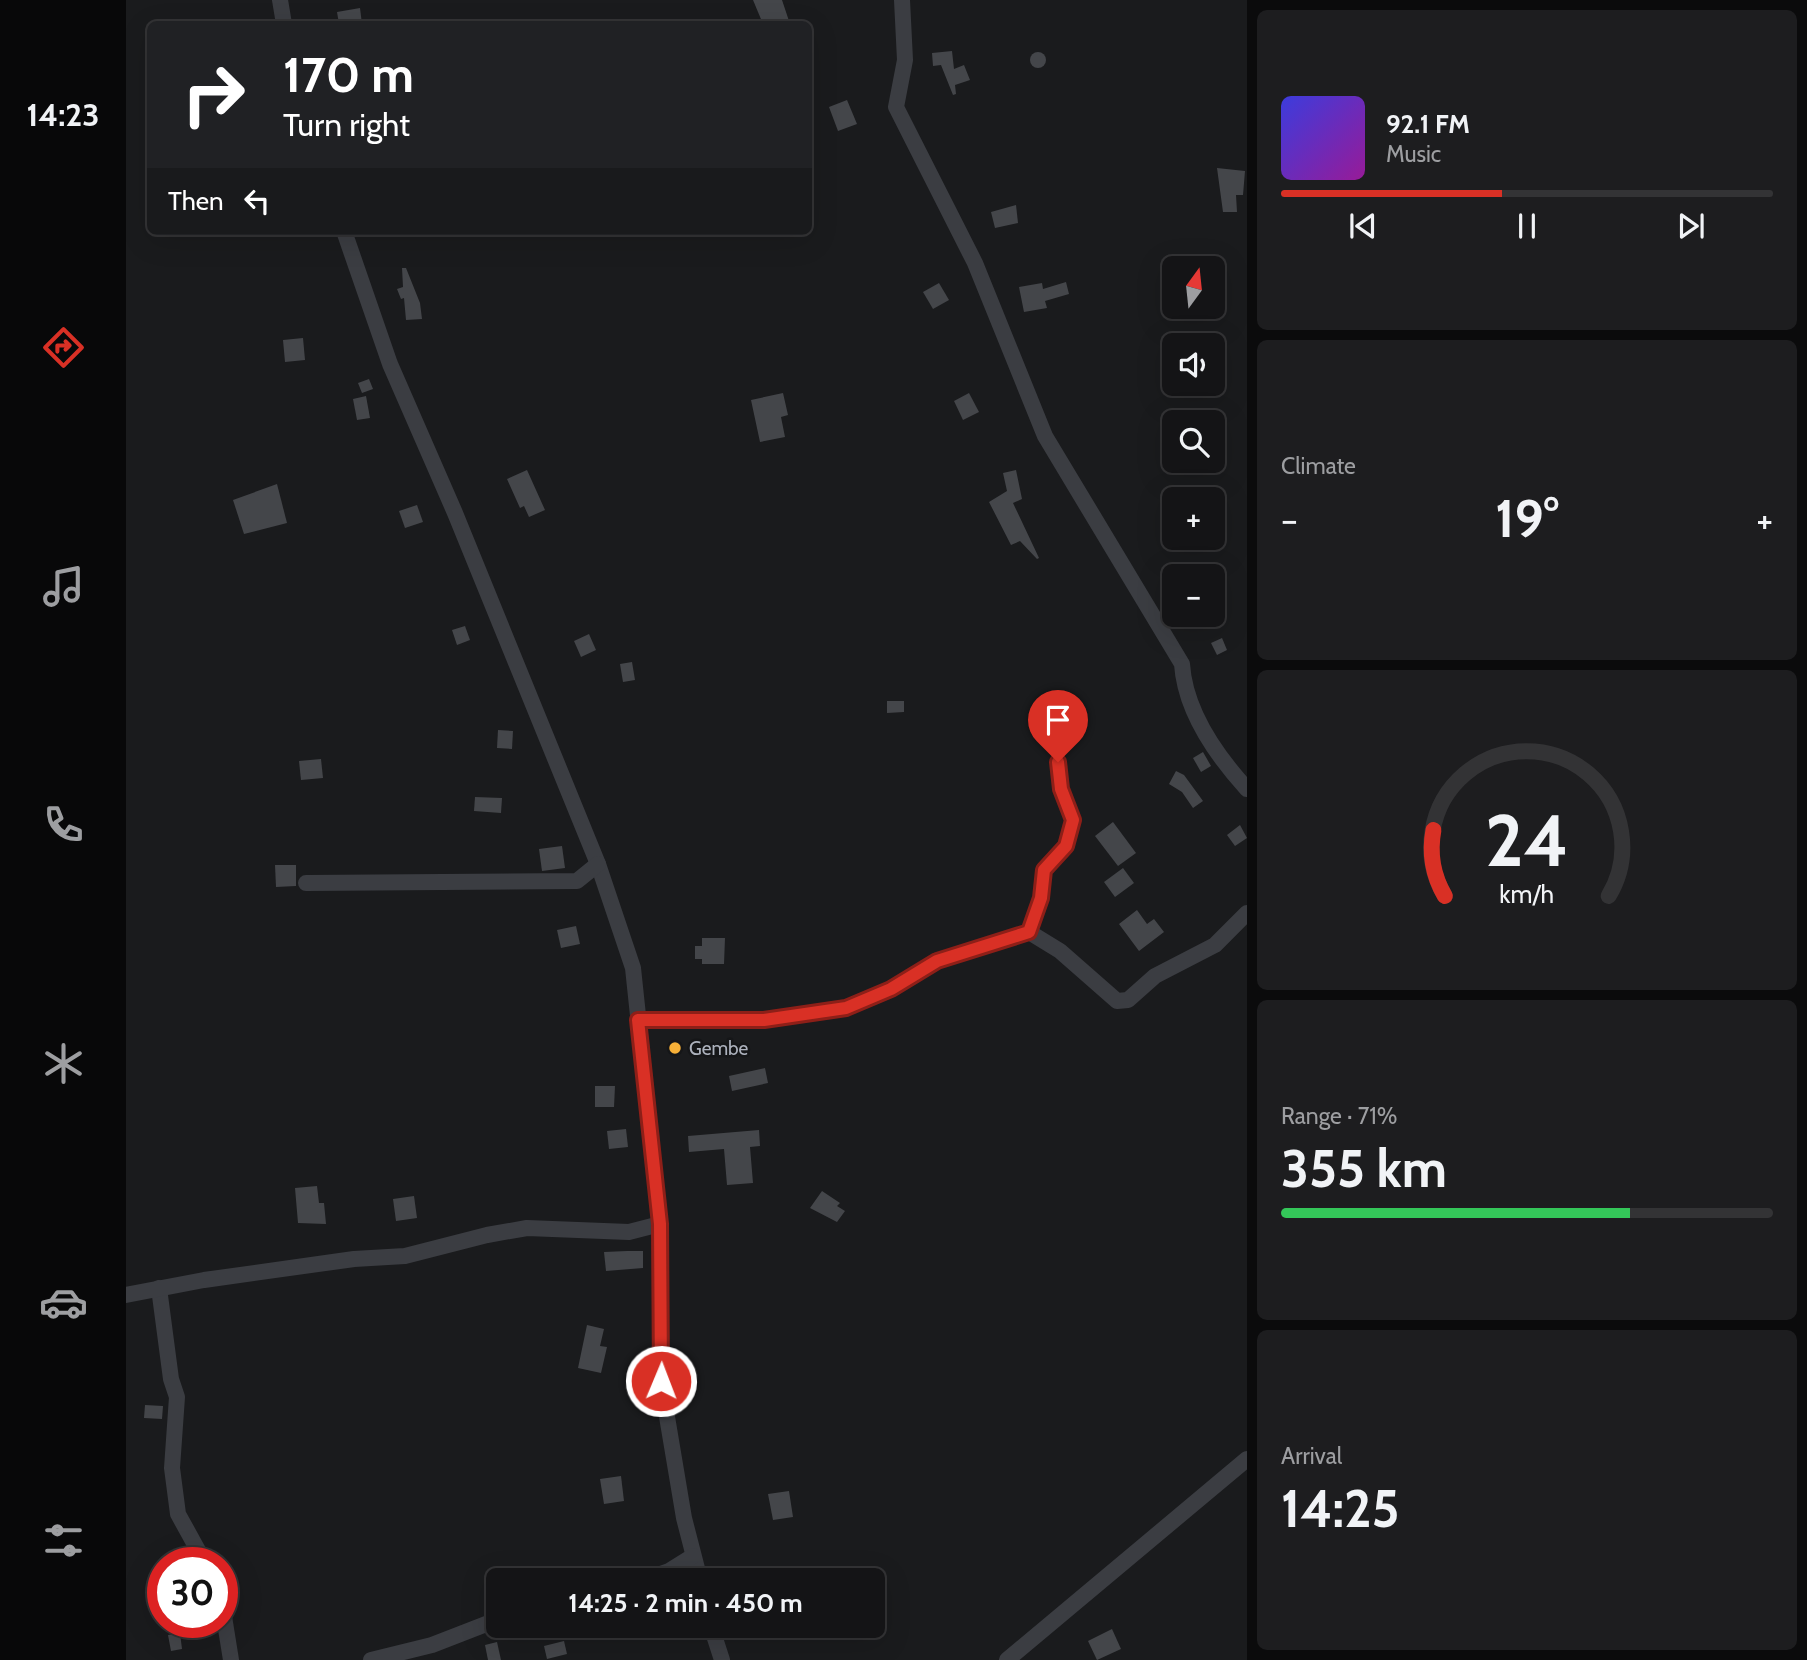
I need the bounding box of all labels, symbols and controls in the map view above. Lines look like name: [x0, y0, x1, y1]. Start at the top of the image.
text: 170 m: [283, 45, 414, 104]
icon: right: [168, 49, 259, 140]
text: 14:23: [27, 95, 99, 134]
text: Turn right: [283, 105, 410, 144]
text: 92.1 FM: [1386, 108, 1470, 140]
text: Music: [1386, 140, 1441, 168]
icon: left: [238, 182, 276, 220]
text: Then: [168, 185, 224, 217]
icon: previous: [1344, 207, 1382, 245]
icon: pause: [1508, 207, 1546, 245]
icon: next: [1672, 207, 1710, 245]
north arrow: [1162, 256, 1225, 318]
map controls: [1162, 256, 1225, 627]
icon: directions: [39, 323, 88, 372]
button: sound: [1162, 333, 1225, 396]
button: search: [1162, 410, 1225, 473]
text: Climate: [1281, 452, 1356, 480]
button: +: [1162, 487, 1225, 550]
text: 19°: [1495, 487, 1559, 550]
text: −: [1281, 496, 1298, 543]
text: +: [1756, 496, 1773, 543]
icon: music: [39, 562, 88, 611]
button: −: [1162, 564, 1225, 627]
pin: [1028, 690, 1088, 762]
icon: arrive: [1039, 701, 1077, 739]
text: 24: [1485, 796, 1569, 884]
icon: phone: [39, 800, 88, 849]
text: km/h: [1500, 879, 1554, 909]
place label: Gembe: [689, 1037, 749, 1060]
icon: climate: [39, 1039, 88, 1088]
marker: Gembe: [667, 1040, 683, 1056]
text: Range · 71%: [1281, 1102, 1397, 1130]
text: 355 km: [1281, 1137, 1447, 1200]
icon: car: [39, 1278, 88, 1327]
position arrow: [624, 1344, 698, 1418]
text: Arrival: [1281, 1442, 1342, 1470]
text: 14:25: [1281, 1477, 1399, 1540]
icon: filters: [39, 1516, 88, 1565]
speed limit sign: 30: [147, 1547, 238, 1638]
text: 14:25 · 2 min · 450 m: [568, 1587, 803, 1619]

